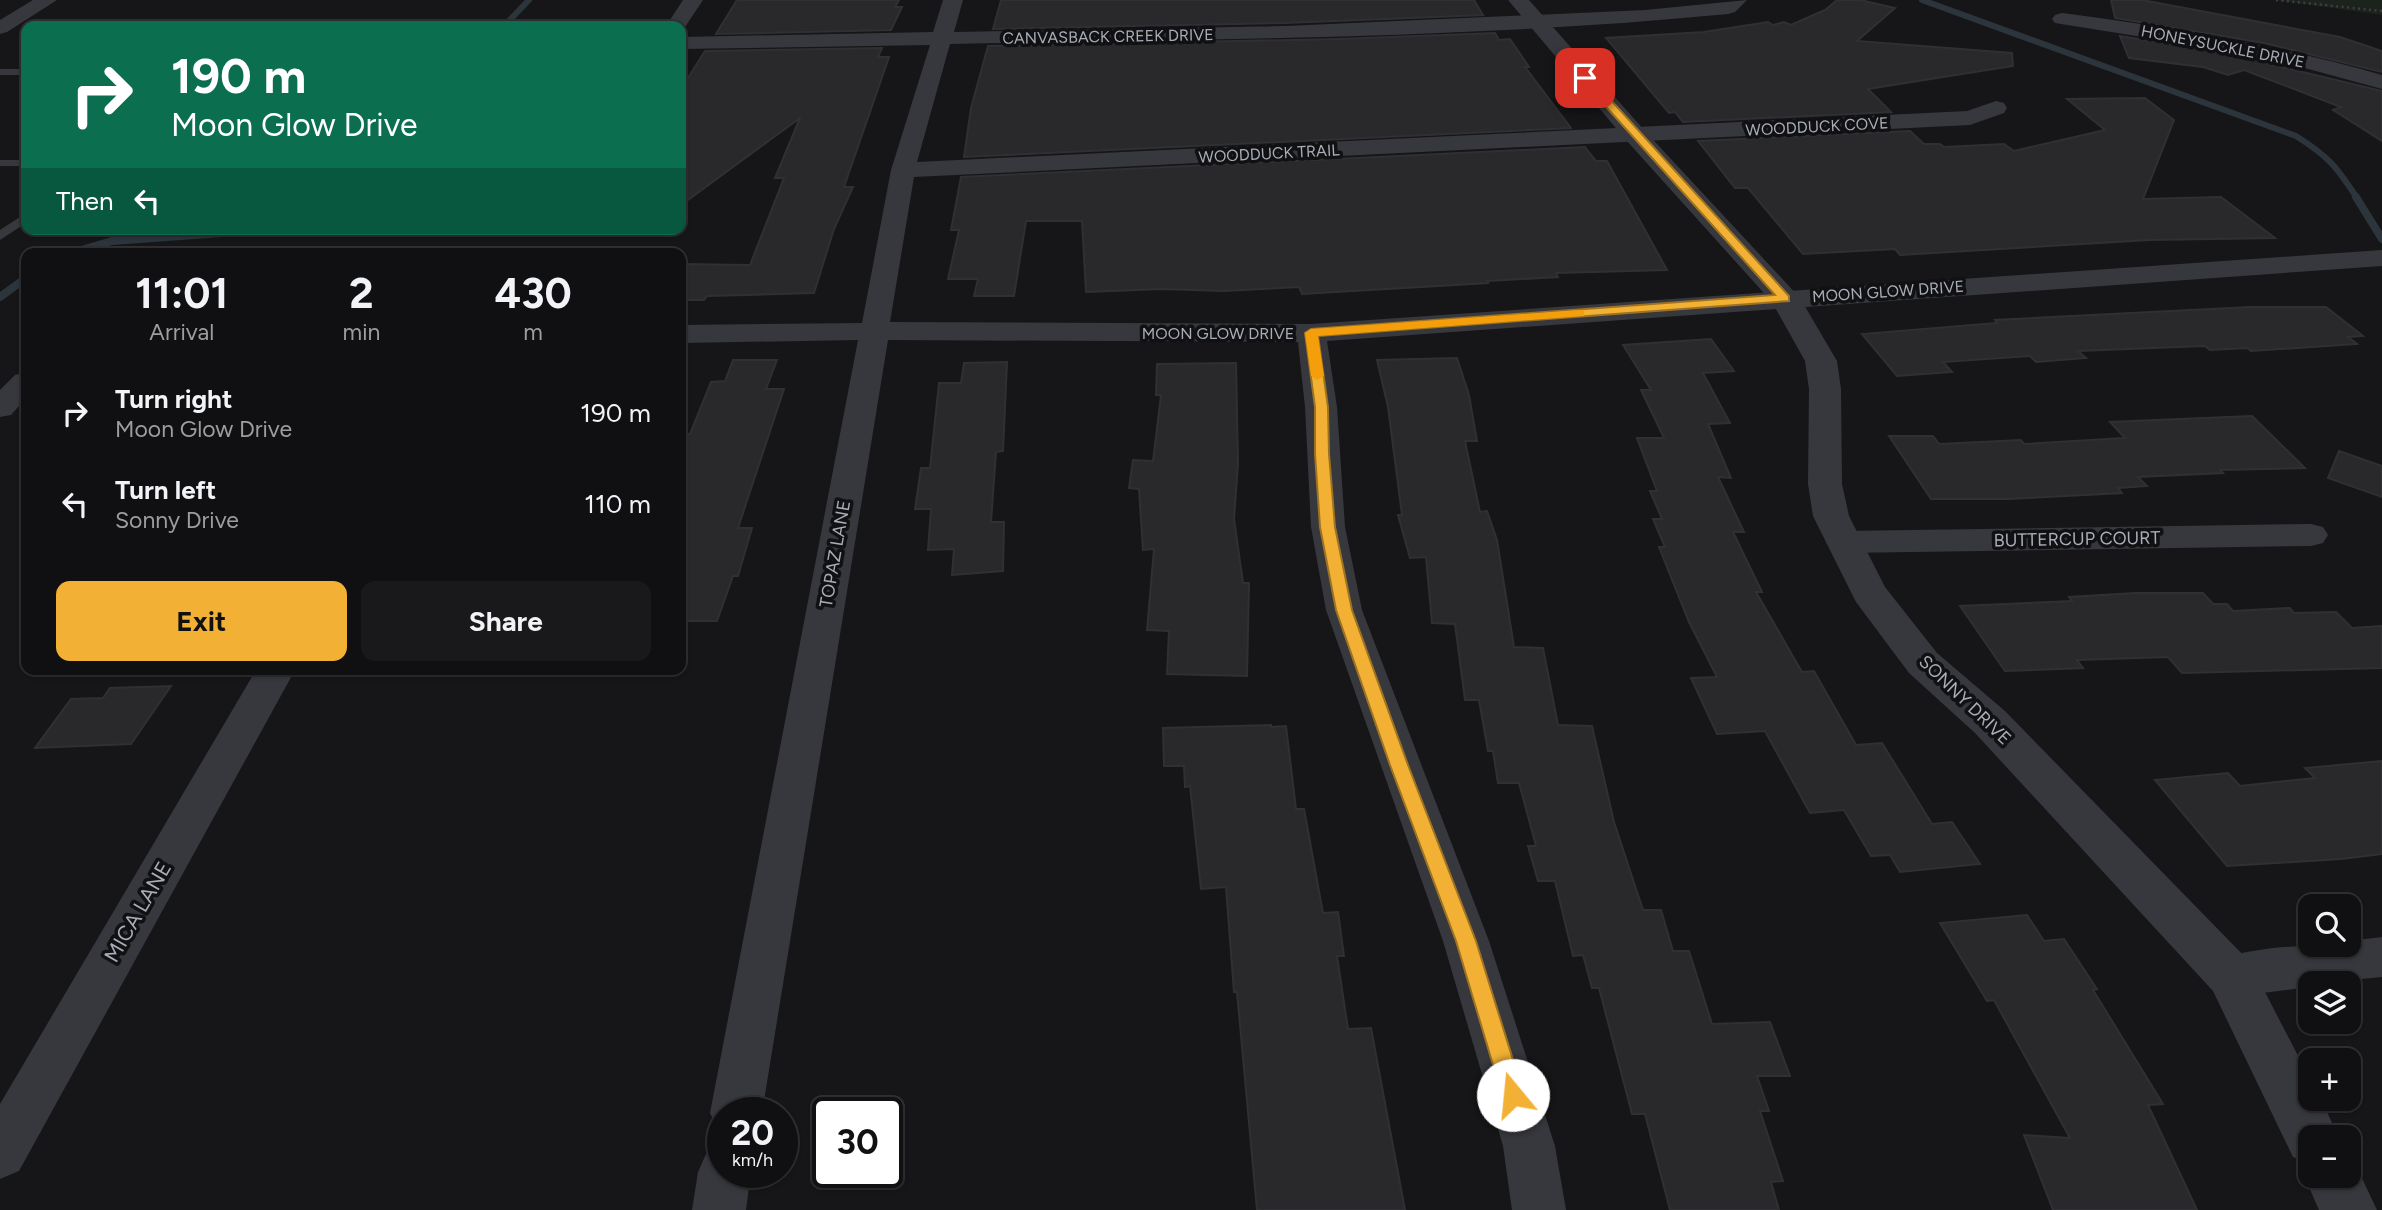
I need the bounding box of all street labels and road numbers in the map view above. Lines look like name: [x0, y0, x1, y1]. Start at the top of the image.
street label: HONEYSUCKLE DRIVE: [2140, 21, 2306, 72]
street label: CANVASBACK CREEK DRIVE: [1002, 25, 1214, 48]
street label: WOODDUCK COVE: [1745, 113, 1889, 140]
street label: WOODDUCK TRAIL: [1198, 140, 1341, 167]
street label: MOON GLOW DRIVE: [1811, 277, 1965, 306]
street label: MOON GLOW DRIVE: [1142, 324, 1294, 343]
street label: TOPAZ LANE: [815, 499, 855, 609]
street label: BUTTERCUP COURT: [1993, 527, 2161, 551]
street label: SONNY DRIVE: [1914, 650, 2016, 750]
street label: MICA LANE: [99, 857, 176, 966]

